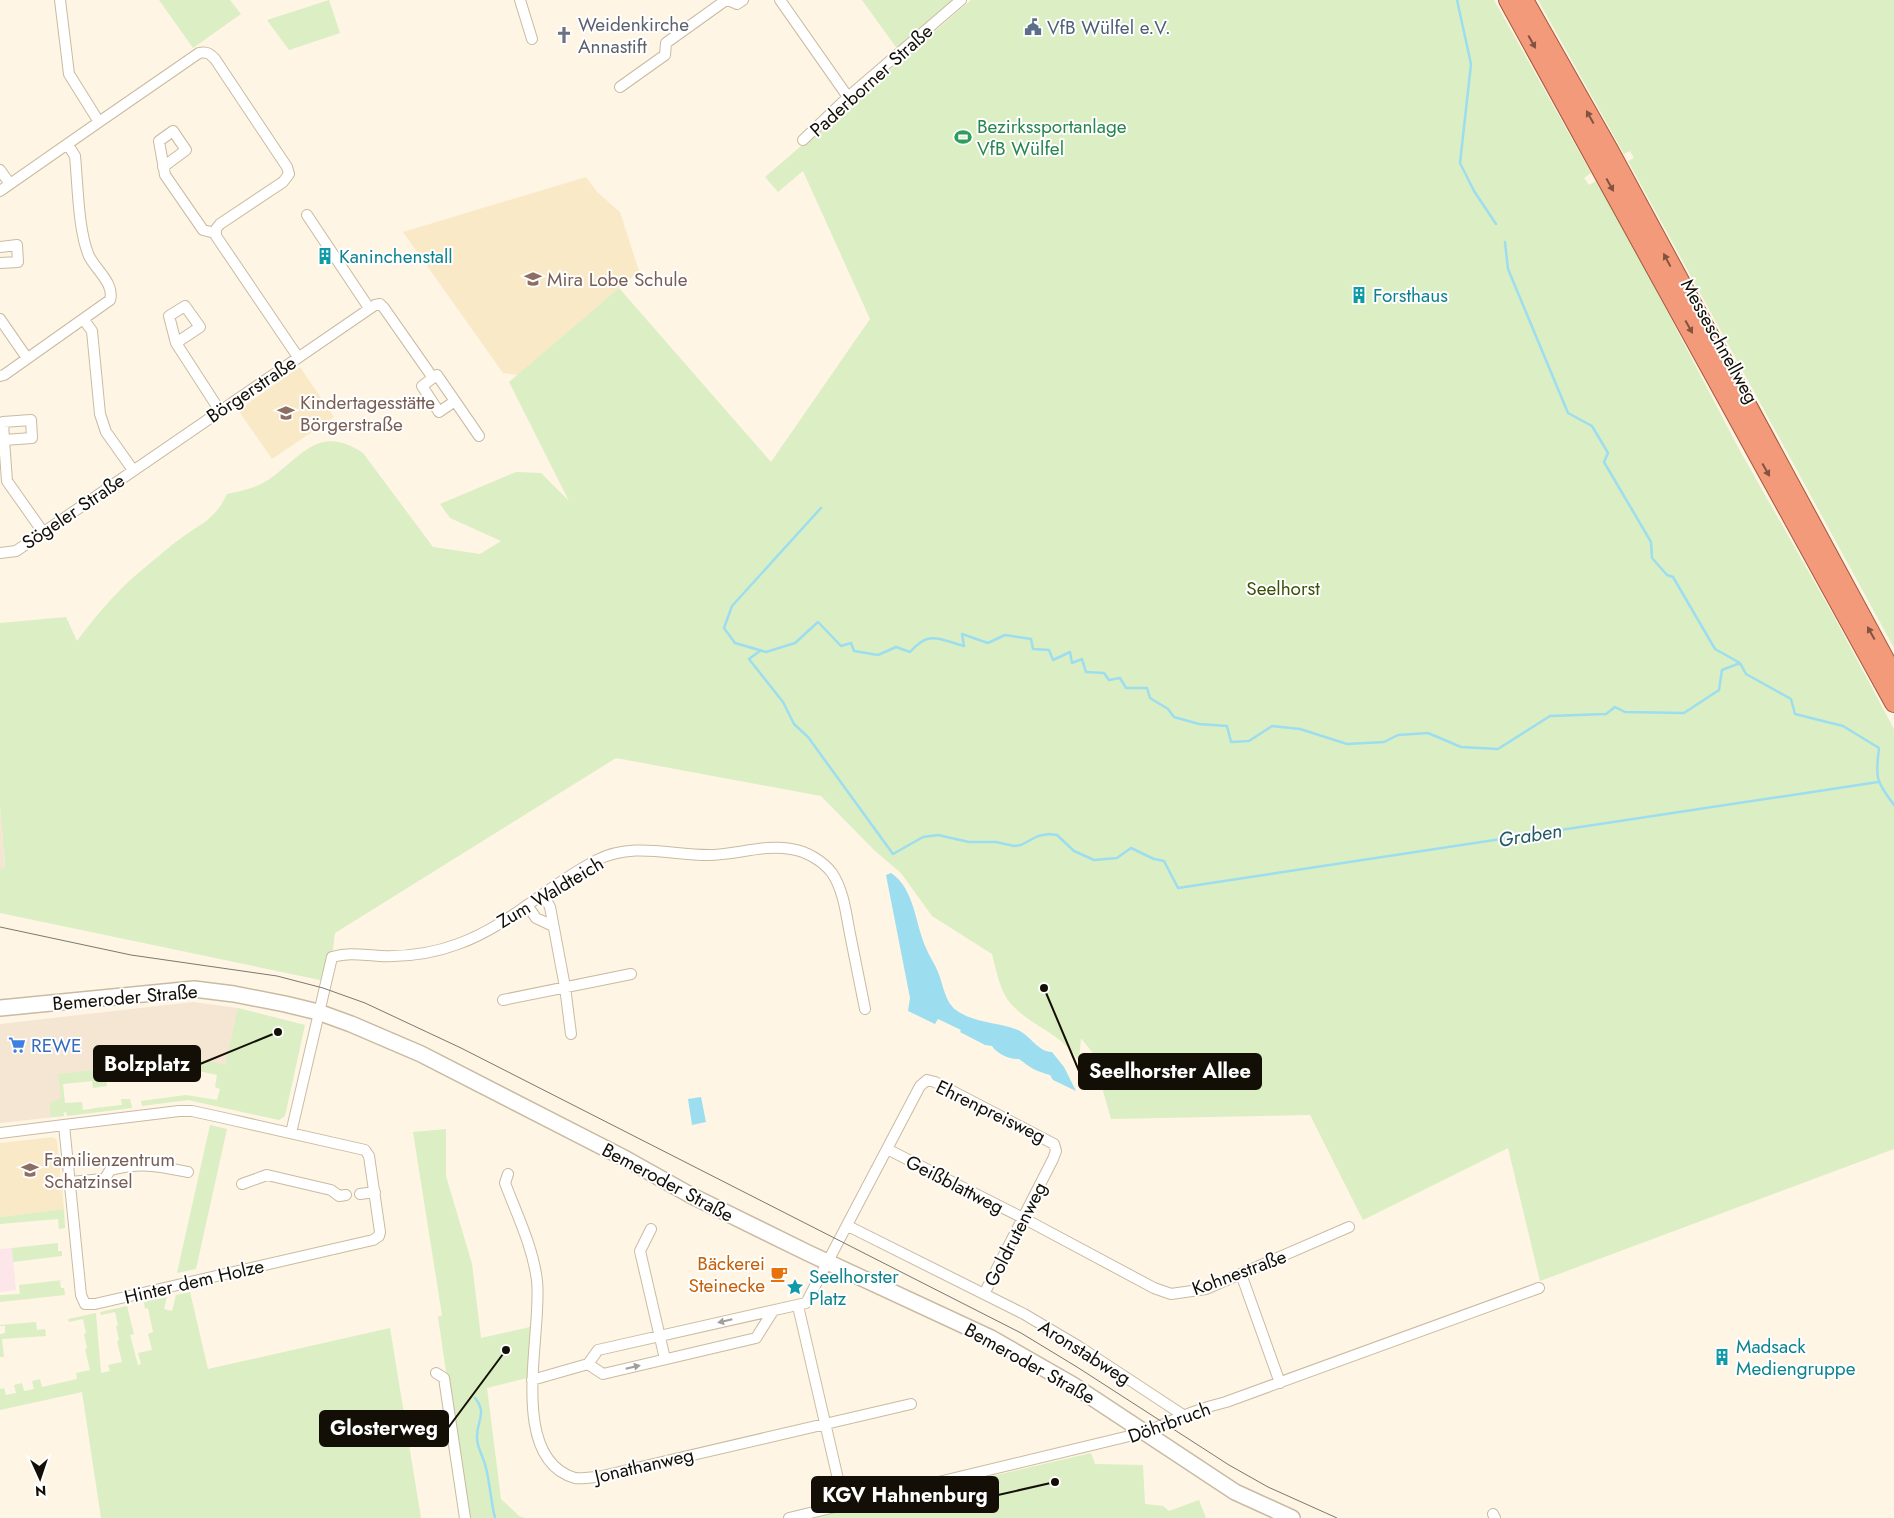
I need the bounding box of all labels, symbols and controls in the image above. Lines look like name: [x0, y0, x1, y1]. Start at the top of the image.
place label: Weidenkirche Annastift: [578, 11, 689, 60]
place label: VfB Wülfel e.V.: [1047, 14, 1171, 41]
public building icon: VfB Wülfel e.V.: [1023, 17, 1043, 37]
street label: Paderborner Straße: [804, 18, 939, 143]
church icon: Weidenkirche Annastift: [554, 25, 574, 45]
one-way arrow: [1528, 36, 1537, 49]
one-way arrow: [1586, 109, 1594, 124]
place label: Bezirkssportanlage VfB Wülfel: [977, 113, 1127, 162]
sports icon: Bezirkssportanlage VfB Wülfel: [953, 127, 973, 147]
one-way arrow: [1606, 178, 1614, 192]
place label: Kaninchenstall: [339, 243, 453, 270]
building icon: Kaninchenstall: [315, 246, 335, 266]
one-way arrow: [1663, 253, 1672, 266]
place label: Mira Lobe Schule: [547, 266, 688, 293]
school or university icon: Mira Lobe Schule: [523, 269, 543, 289]
street label: Messeschnellweg: [1674, 274, 1765, 408]
place label: Forsthaus: [1373, 282, 1448, 309]
building icon: Forsthaus: [1349, 285, 1369, 305]
one-way arrow: [1684, 321, 1693, 334]
street label: Börgerstraße: [201, 349, 302, 429]
place label: Kindertagesstätte Börgerstraße: [300, 389, 435, 438]
school or university icon: Kindertagesstätte Börgerstraße: [276, 403, 296, 423]
one-way arrow: [1762, 463, 1771, 477]
street label: Sögeler Straße: [16, 467, 130, 556]
park label: Seelhorst: [1246, 575, 1320, 602]
one-way arrow: [1866, 626, 1875, 640]
water label: Graben: [1496, 816, 1564, 855]
street label: Zum Waldteich: [492, 850, 609, 935]
street label: Bemeroder Straße: [51, 978, 199, 1017]
place label: REWE: [31, 1032, 81, 1059]
supermarket icon: REWE: [7, 1035, 27, 1055]
callout: Bolzplatz: [94, 1046, 200, 1081]
text: Bolzplatz: [104, 1050, 191, 1079]
callout: Seelhorster Allee: [1079, 1054, 1261, 1089]
text: Seelhorster Allee: [1089, 1057, 1251, 1086]
street label: Ehrenpreisweg: [931, 1073, 1050, 1150]
street label: Bemeroder Straße: [597, 1136, 739, 1229]
place label: Familienzentrum Schatzinsel: [44, 1146, 175, 1195]
street label: Geißblattweg: [901, 1148, 1009, 1221]
school or university icon: Familienzentrum Schatzinsel: [20, 1160, 40, 1180]
street label: Goldrutenweg: [977, 1177, 1053, 1291]
street label: Kohnestraße: [1188, 1243, 1290, 1302]
place label: Bäckerei Steinecke: [689, 1250, 765, 1299]
street label: Hinter dem Holze: [122, 1252, 267, 1311]
place label: Seelhorster Platz: [809, 1263, 899, 1312]
cafe icon: Bäckerei Steinecke: [769, 1264, 789, 1284]
place icon: Seelhorster Platz: [785, 1277, 805, 1297]
street label: Aronstabweg: [1033, 1313, 1136, 1392]
street label: Bemeroder Straße: [960, 1316, 1100, 1411]
one-way arrow: [717, 1318, 733, 1326]
place label: Madsack Mediengruppe: [1736, 1333, 1856, 1382]
building icon: Madsack Mediengruppe: [1712, 1347, 1732, 1367]
one-way arrow: [625, 1363, 640, 1371]
street label: Döhrbruch: [1124, 1395, 1214, 1450]
callout: Glosterweg: [320, 1411, 448, 1446]
text: Glosterweg: [330, 1414, 438, 1443]
street label: Jonathanweg: [589, 1441, 696, 1491]
north arrow: [15, 1453, 65, 1503]
callout: KGV Hahnenburg: [812, 1477, 998, 1512]
text: N: [35, 1481, 47, 1501]
text: KGV Hahnenburg: [822, 1481, 988, 1510]

